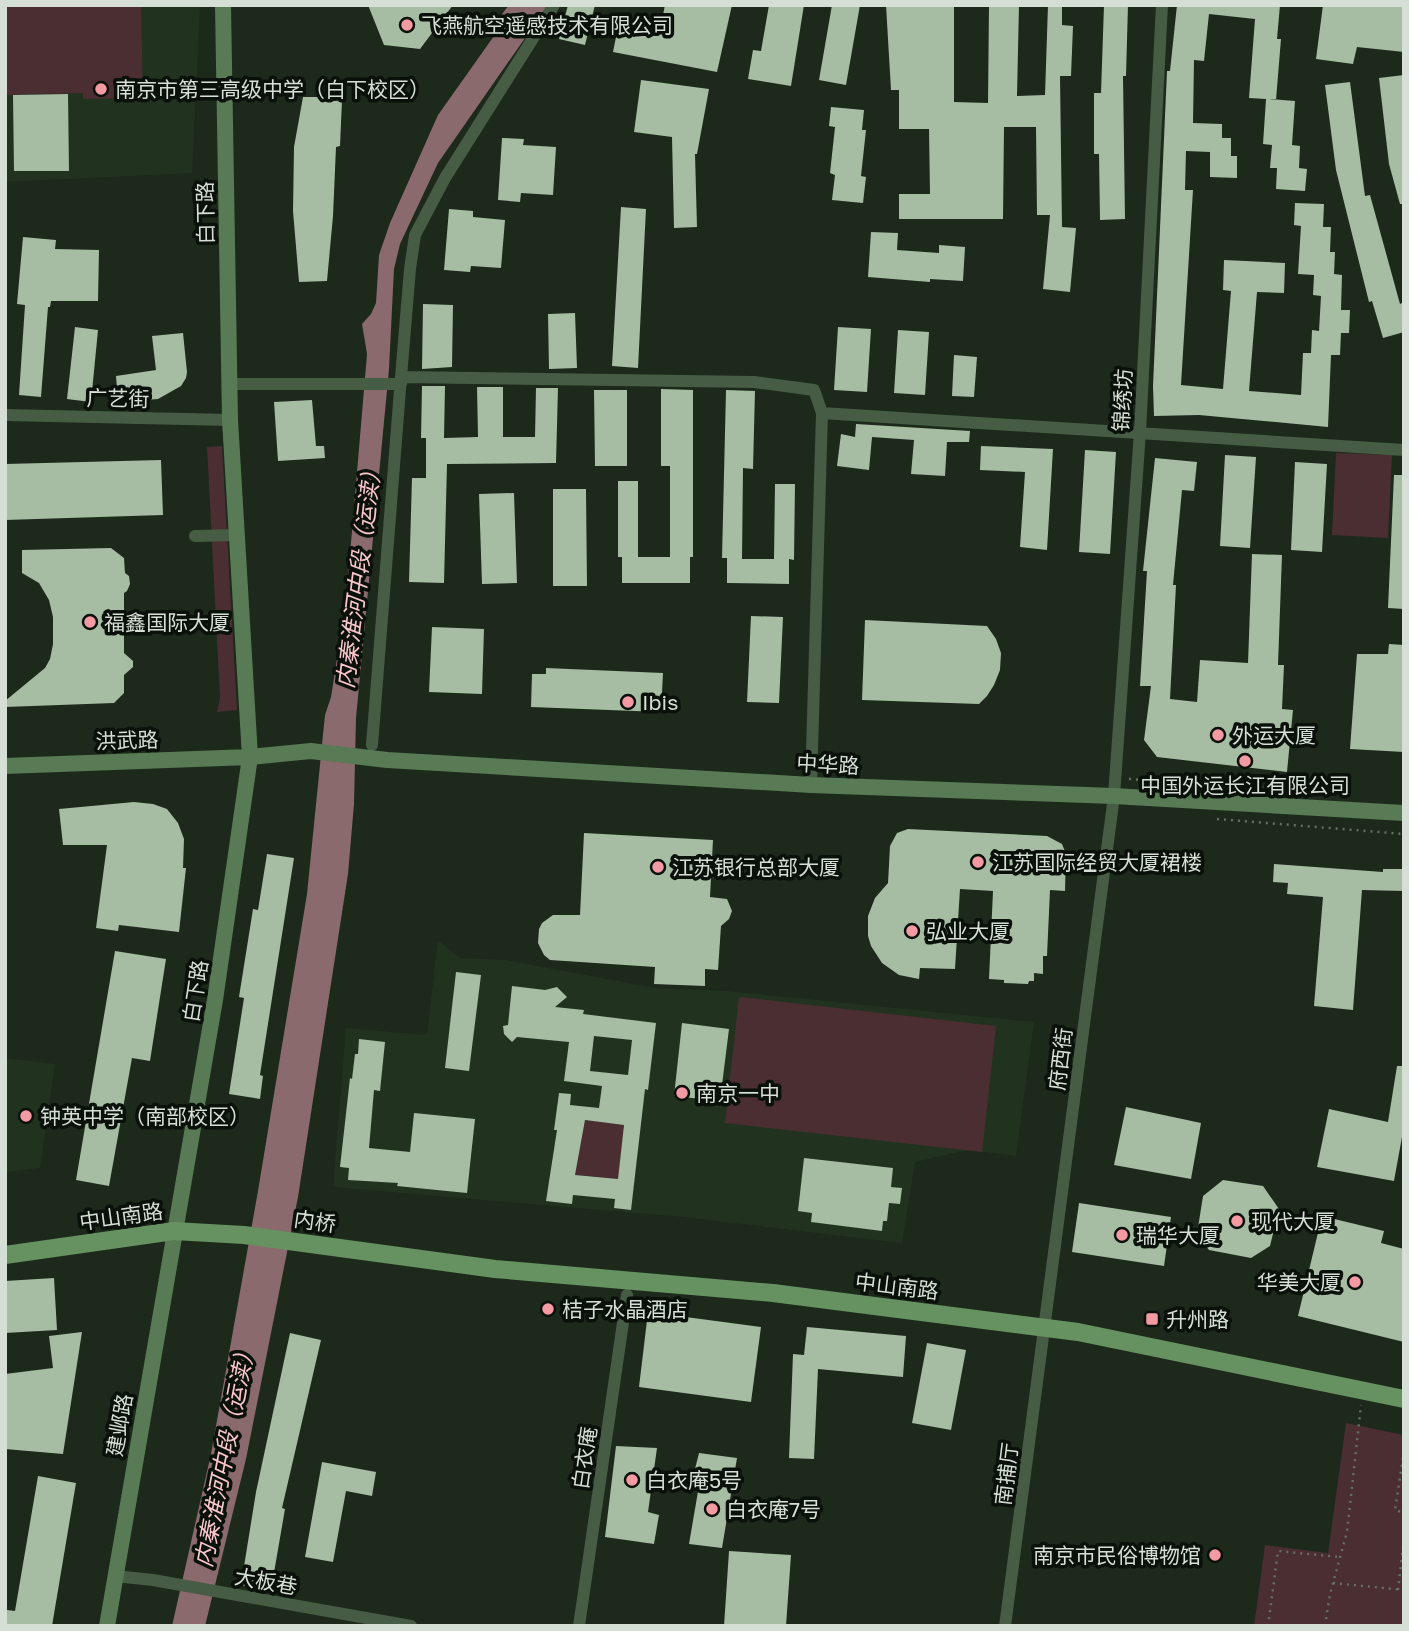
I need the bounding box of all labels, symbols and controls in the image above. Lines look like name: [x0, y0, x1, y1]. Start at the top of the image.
place label: 飞燕航空遥感技术有限公司: [421, 12, 673, 38]
marker: 飞燕航空遥感技术有限公司: [399, 17, 415, 33]
place label: 南京市第三高级中学（白下校区）: [115, 76, 430, 102]
marker: 南京市第三高级中学（白下校区）: [93, 81, 109, 97]
street label: 白下路: [191, 181, 219, 245]
street label: 锦绣坊: [1107, 368, 1137, 432]
street label: 广艺街: [86, 384, 150, 412]
water label: 内秦淮河中段（运渎）: [330, 458, 386, 690]
place label: 福鑫国际大厦: [104, 609, 230, 635]
marker: 福鑫国际大厦: [82, 614, 98, 630]
place label: Ibis: [642, 689, 678, 715]
marker: Ibis: [620, 694, 636, 710]
place label: 外运大厦: [1232, 722, 1316, 748]
street label: 洪武路: [95, 726, 159, 754]
marker: 外运大厦: [1210, 727, 1226, 743]
street label: 中华路: [796, 749, 860, 779]
marker: 中国外运长江有限公司: [1237, 753, 1253, 769]
place label: 中国外运长江有限公司: [1140, 772, 1350, 798]
place label: 江苏国际经贸大厦裙楼: [992, 849, 1202, 875]
place label: 江苏银行总部大厦: [672, 854, 840, 880]
marker: 江苏国际经贸大厦裙楼: [970, 854, 986, 870]
marker: 江苏银行总部大厦: [650, 859, 666, 875]
place label: 弘业大厦: [926, 918, 1010, 944]
marker: 弘业大厦: [904, 923, 920, 939]
street label: 白下路: [177, 958, 213, 1024]
street label: 府西街: [1043, 1026, 1077, 1092]
place label: 南京一中: [696, 1080, 780, 1106]
marker: 南京一中: [674, 1085, 690, 1101]
place label: 钟英中学（南部校区）: [40, 1103, 250, 1129]
marker: 钟英中学（南部校区）: [18, 1108, 34, 1124]
street label: 中山南路: [78, 1197, 164, 1235]
street label: 内桥: [292, 1205, 338, 1237]
place label: 现代大厦: [1251, 1208, 1335, 1234]
marker: 现代大厦: [1229, 1213, 1245, 1229]
place label: 瑞华大厦: [1136, 1222, 1220, 1248]
marker: 瑞华大厦: [1114, 1227, 1130, 1243]
street label: 中山南路: [854, 1268, 940, 1304]
place label: 华美大厦: [1257, 1269, 1341, 1295]
marker: 华美大厦: [1347, 1274, 1363, 1290]
place label: 桔子水晶酒店: [562, 1296, 688, 1322]
marker: 桔子水晶酒店: [540, 1301, 556, 1317]
place label: 升州路: [1166, 1306, 1229, 1332]
marker: 升州路: [1144, 1311, 1160, 1327]
water label: 内秦淮河中段（运渎）: [188, 1338, 260, 1570]
street label: 建邺路: [101, 1392, 137, 1458]
street label: 白衣庵: [567, 1425, 601, 1491]
street label: 南捕厅: [989, 1441, 1023, 1507]
place label: 白衣庵5号: [646, 1467, 742, 1493]
marker: 白衣庵5号: [624, 1472, 640, 1488]
place label: 白衣庵7号: [726, 1496, 821, 1522]
marker: 白衣庵7号: [704, 1501, 720, 1517]
place label: 南京市民俗博物馆: [1033, 1542, 1201, 1568]
marker: 南京市民俗博物馆: [1207, 1547, 1223, 1563]
street label: 大板巷: [233, 1563, 299, 1599]

